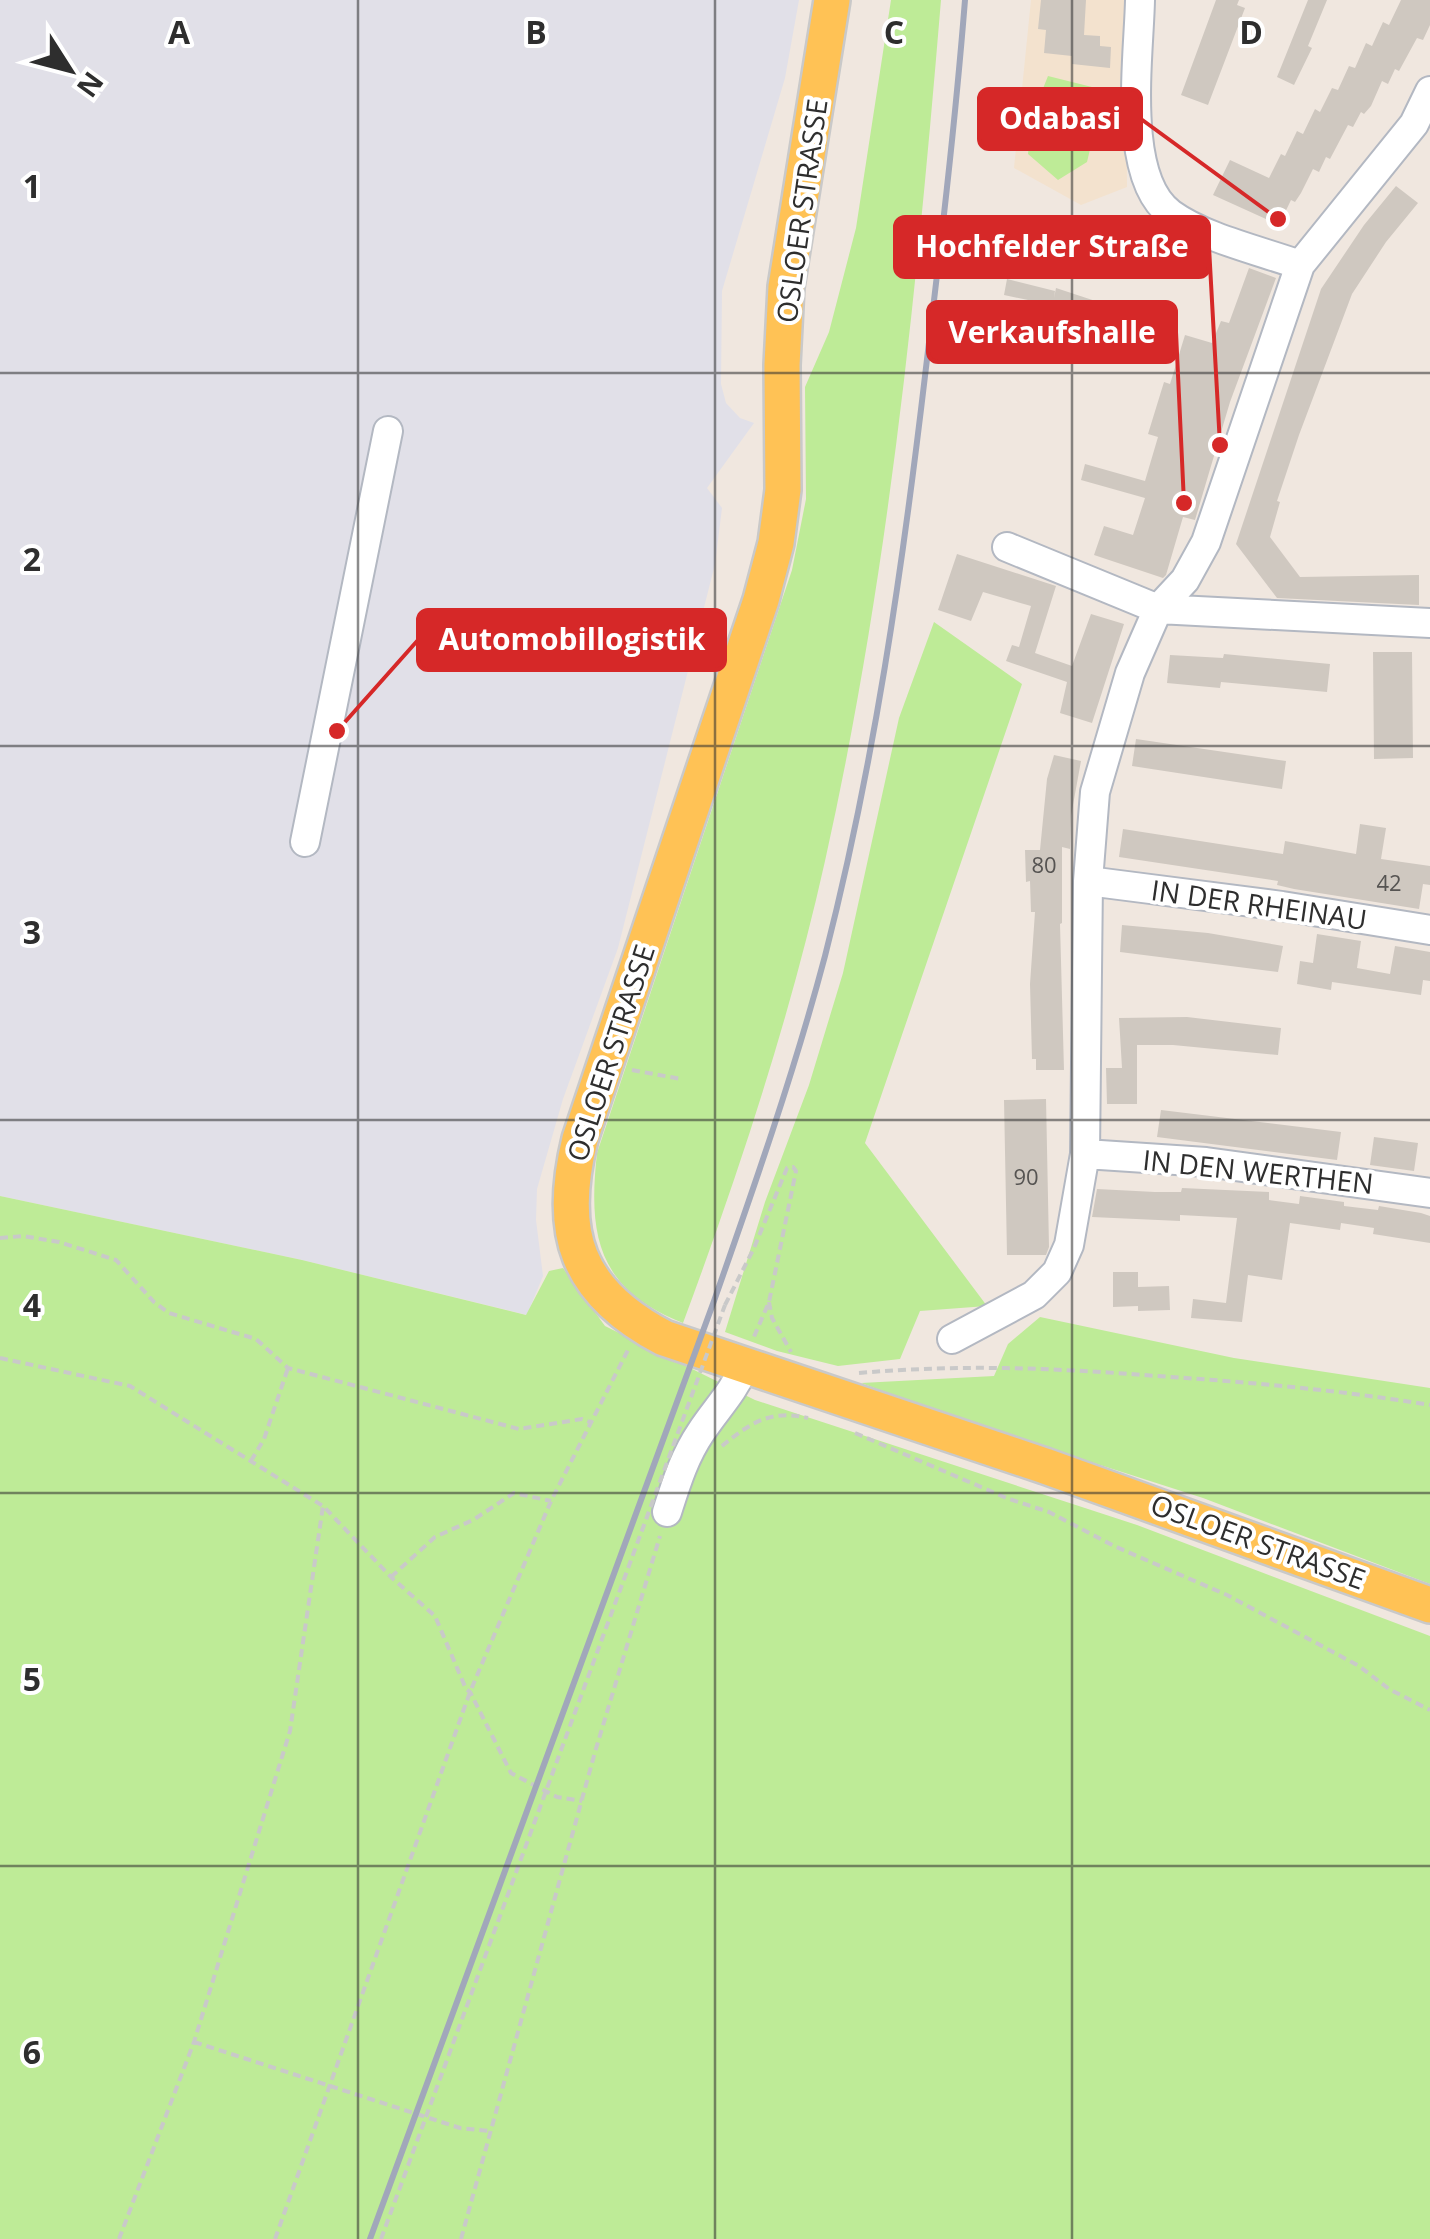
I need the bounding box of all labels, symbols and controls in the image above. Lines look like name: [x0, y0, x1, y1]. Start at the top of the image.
text: A: [168, 10, 191, 53]
text: B: [525, 10, 547, 53]
text: C: [884, 10, 904, 53]
text: D: [1239, 10, 1263, 53]
north arrow: [20, 20, 120, 120]
text: N: [69, 65, 113, 106]
callout: Odabasi: [979, 89, 1141, 149]
street label: OSLOER STRASSE: [766, 96, 836, 325]
text: Odabasi: [999, 97, 1121, 138]
text: 1: [23, 164, 41, 207]
callout: Hochfelder Straße: [895, 217, 1209, 277]
text: Hochfelder Straße: [915, 225, 1189, 266]
callout: Verkaufshalle: [928, 302, 1176, 362]
text: Verkaufshalle: [948, 311, 1156, 352]
text: 2: [23, 537, 41, 580]
callout: Automobillogistik: [418, 610, 725, 670]
text: Automobillogistik: [439, 618, 706, 659]
house number: 80: [1031, 849, 1057, 879]
house number: 42: [1376, 867, 1402, 897]
street label: IN DER RHEINAU: [1149, 870, 1369, 938]
text: 3: [23, 910, 41, 953]
street label: OSLOER STRASSE: [557, 940, 663, 1166]
street label: IN DEN WERTHEN: [1141, 1140, 1375, 1202]
house number: 90: [1013, 1161, 1039, 1191]
text: 4: [23, 1283, 41, 1326]
street label: OSLOER STRASSE: [1146, 1485, 1371, 1598]
text: 5: [23, 1657, 41, 1700]
text: 6: [23, 2030, 41, 2073]

